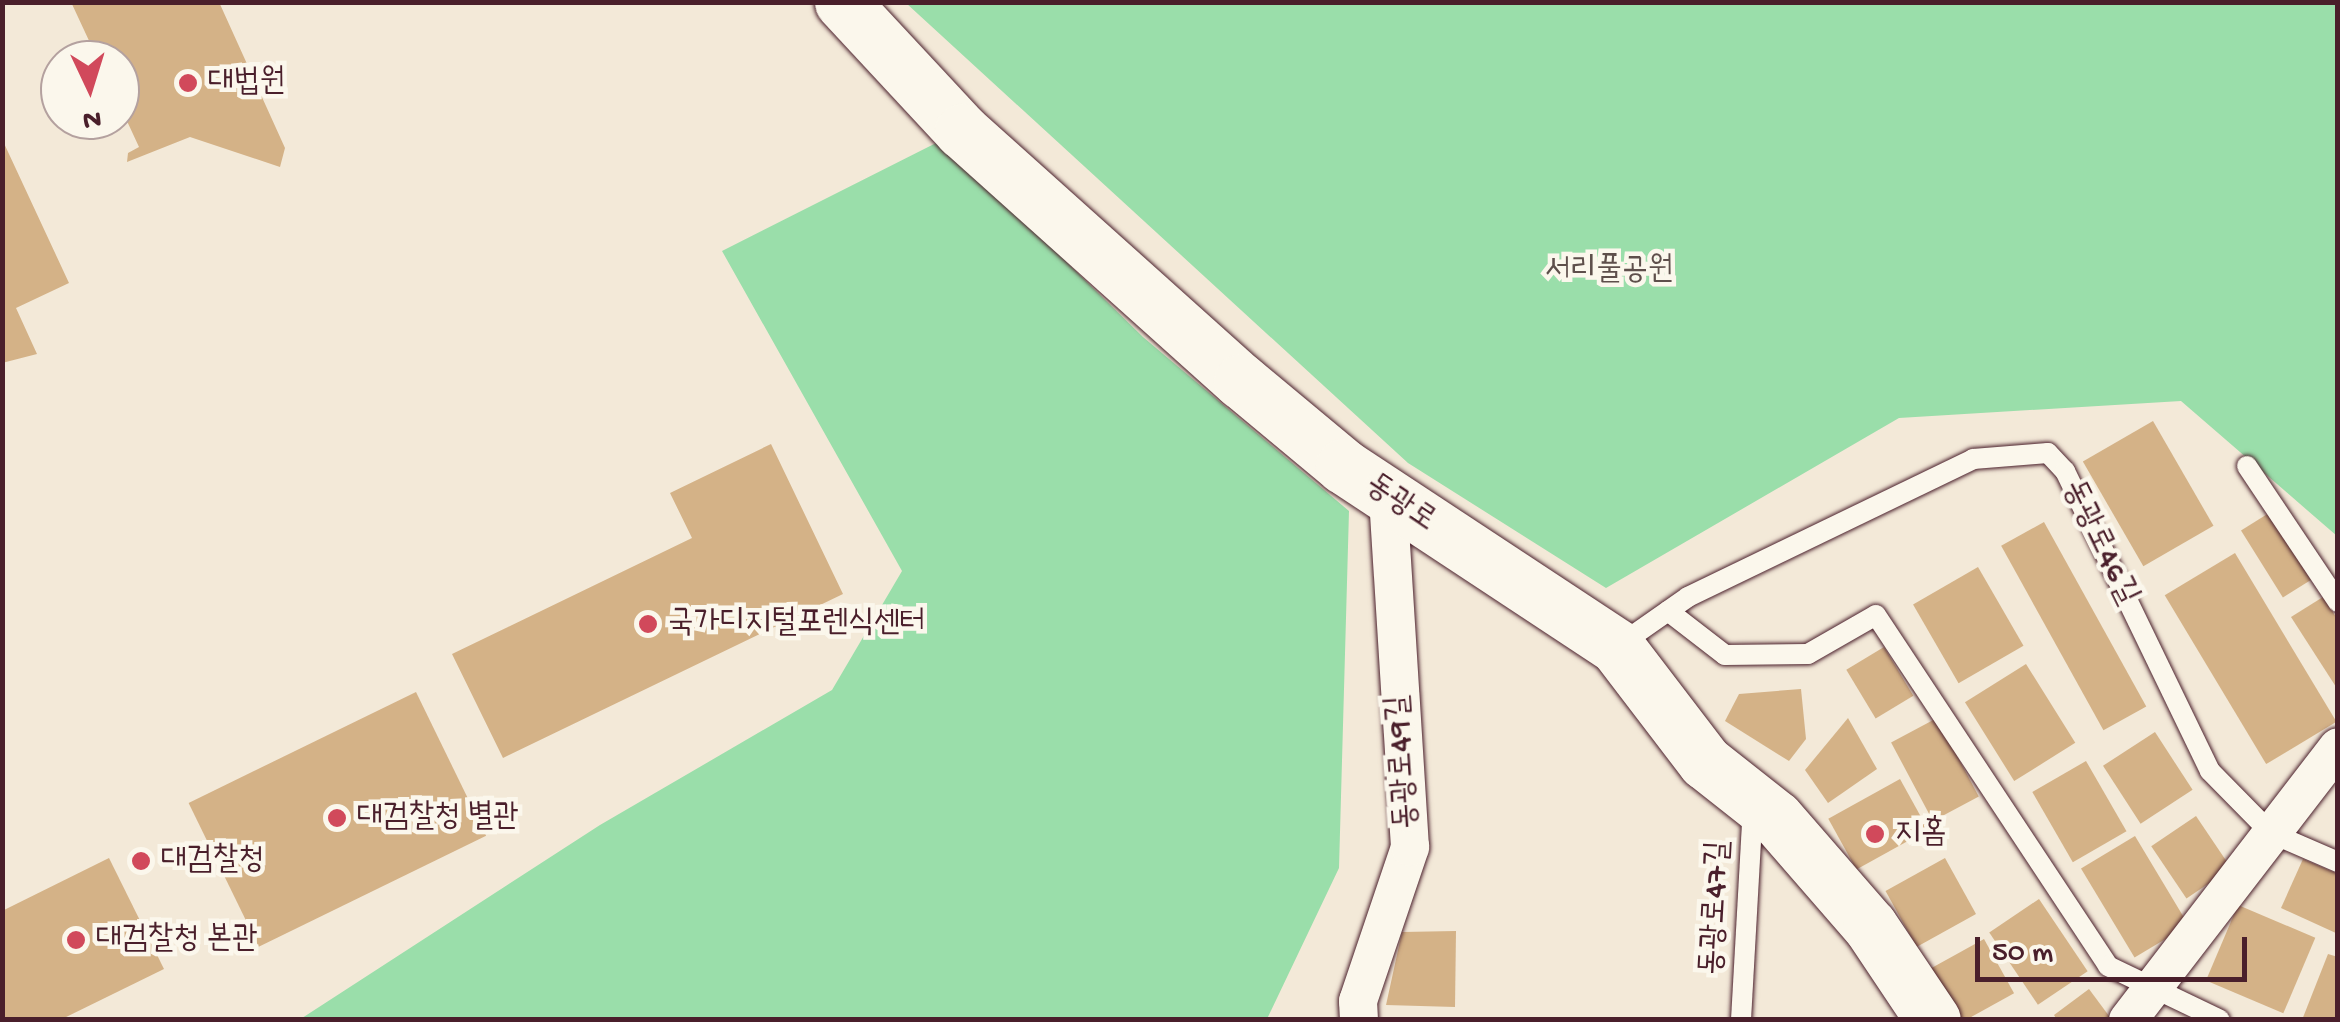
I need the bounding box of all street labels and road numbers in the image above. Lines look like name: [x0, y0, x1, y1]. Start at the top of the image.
street label: 동광로: [1357, 466, 1443, 542]
street label: 동광로46길: [2052, 474, 2146, 612]
street label: 동광로49길: [1380, 694, 1428, 830]
street label: 동광로47길: [1694, 840, 1740, 976]

